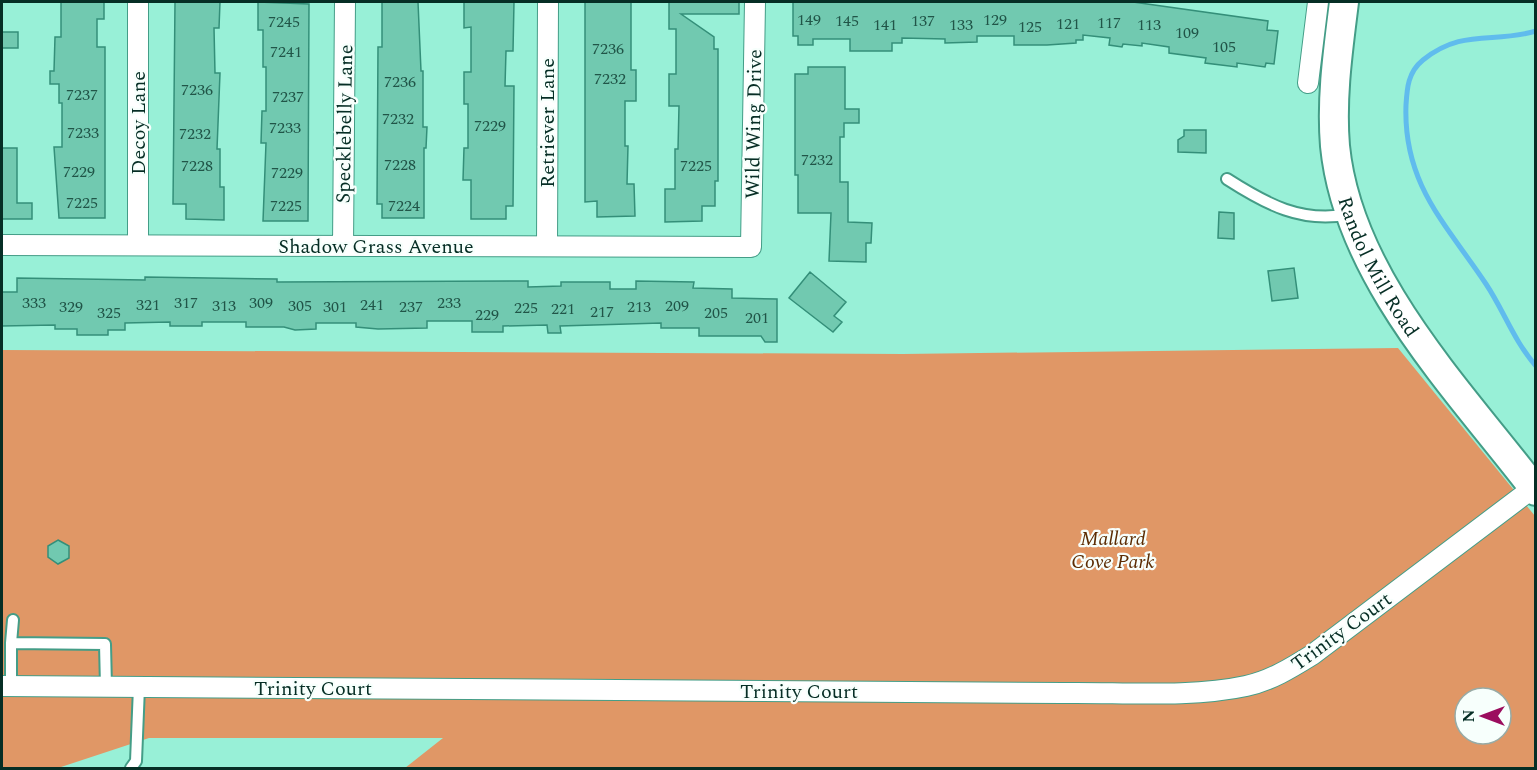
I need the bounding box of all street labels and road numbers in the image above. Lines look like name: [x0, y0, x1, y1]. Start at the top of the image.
street label: Specklebelly Lane: [329, 44, 361, 204]
street label: Wild Wing Drive: [738, 49, 770, 199]
street label: Retriever Lane: [533, 58, 563, 188]
street label: Decoy Lane: [124, 71, 154, 175]
street label: Randol Mill Road: [1330, 193, 1426, 344]
street label: Shadow Grass Avenue: [278, 232, 474, 262]
street label: Trinity Court: [1285, 585, 1398, 679]
street label: Trinity Court: [254, 674, 372, 704]
street label: Trinity Court: [740, 677, 858, 707]

